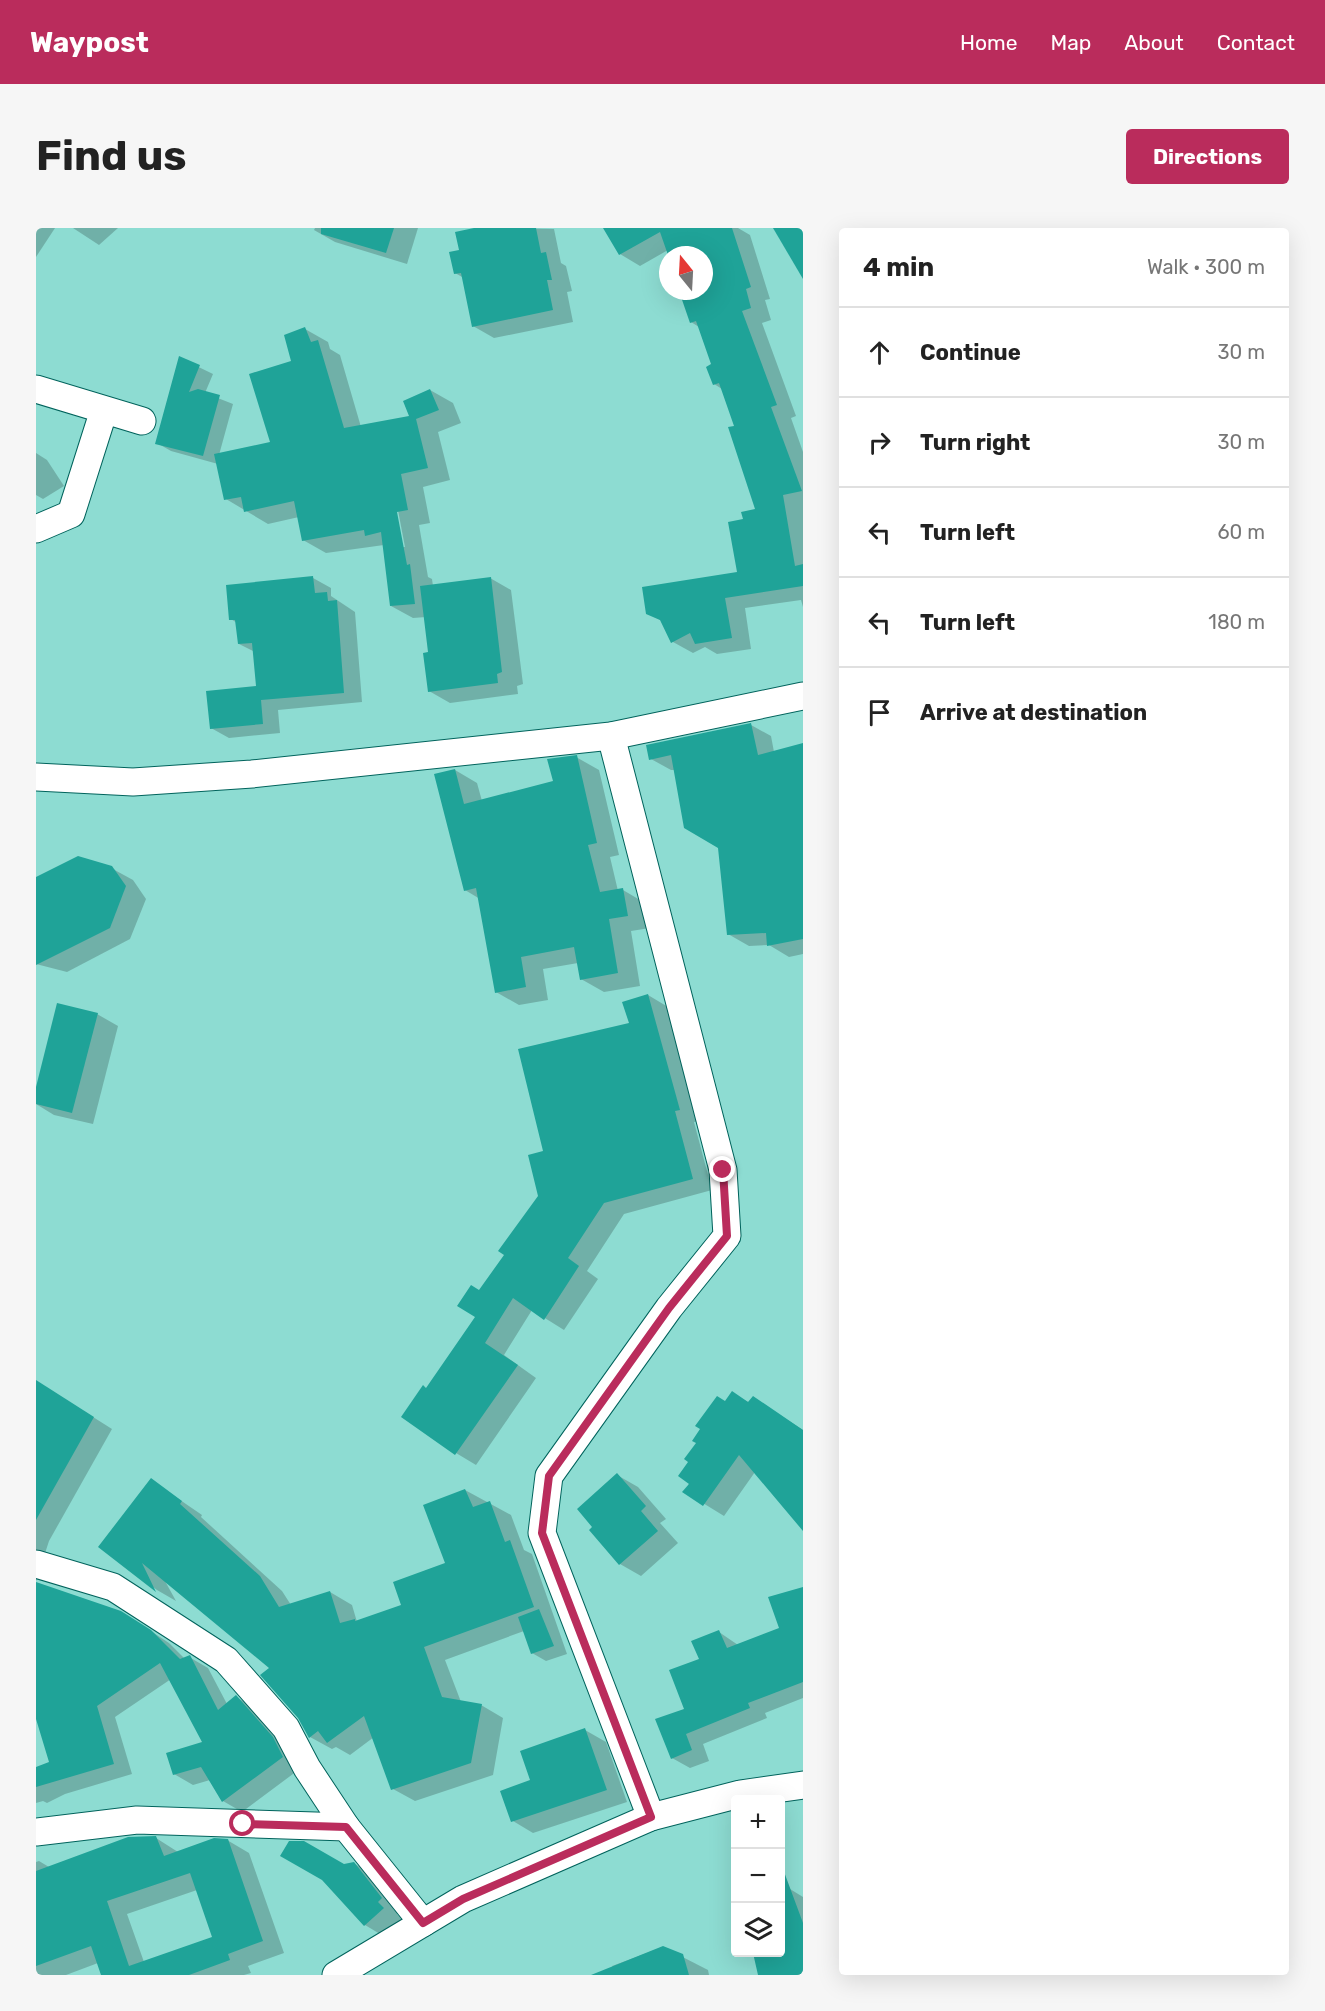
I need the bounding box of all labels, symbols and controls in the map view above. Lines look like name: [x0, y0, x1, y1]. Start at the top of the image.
text: Waypost: [30, 26, 149, 59]
text: Home: [960, 30, 1017, 55]
text: Map: [1050, 30, 1091, 55]
text: About: [1124, 30, 1184, 55]
text: Contact: [1217, 30, 1295, 55]
button: Directions: [1126, 129, 1289, 184]
text: Find us: [36, 131, 187, 181]
north arrow: [659, 246, 713, 300]
text: 4 min: [863, 252, 934, 283]
text: Walk · 300 m: [1147, 255, 1265, 279]
icon: ahead: [863, 336, 896, 369]
text: Continue: [920, 339, 1021, 366]
text: 30 m: [1218, 340, 1265, 364]
icon: right: [863, 426, 896, 459]
text: Turn right: [920, 429, 1030, 456]
text: 30 m: [1218, 430, 1265, 454]
icon: left: [863, 516, 896, 549]
text: Turn left: [920, 519, 1015, 546]
text: 60 m: [1218, 520, 1265, 544]
icon: left: [863, 606, 896, 639]
text: Turn left: [920, 609, 1015, 636]
text: 180 m: [1208, 610, 1265, 634]
icon: arrive: [863, 696, 896, 729]
text: Arrive at destination: [920, 699, 1147, 726]
route end: [709, 1156, 735, 1182]
map controls: [731, 1795, 785, 1957]
button: +: [731, 1795, 785, 1849]
route start: [229, 1810, 255, 1836]
button: −: [731, 1849, 785, 1903]
button: layers: [731, 1903, 785, 1957]

